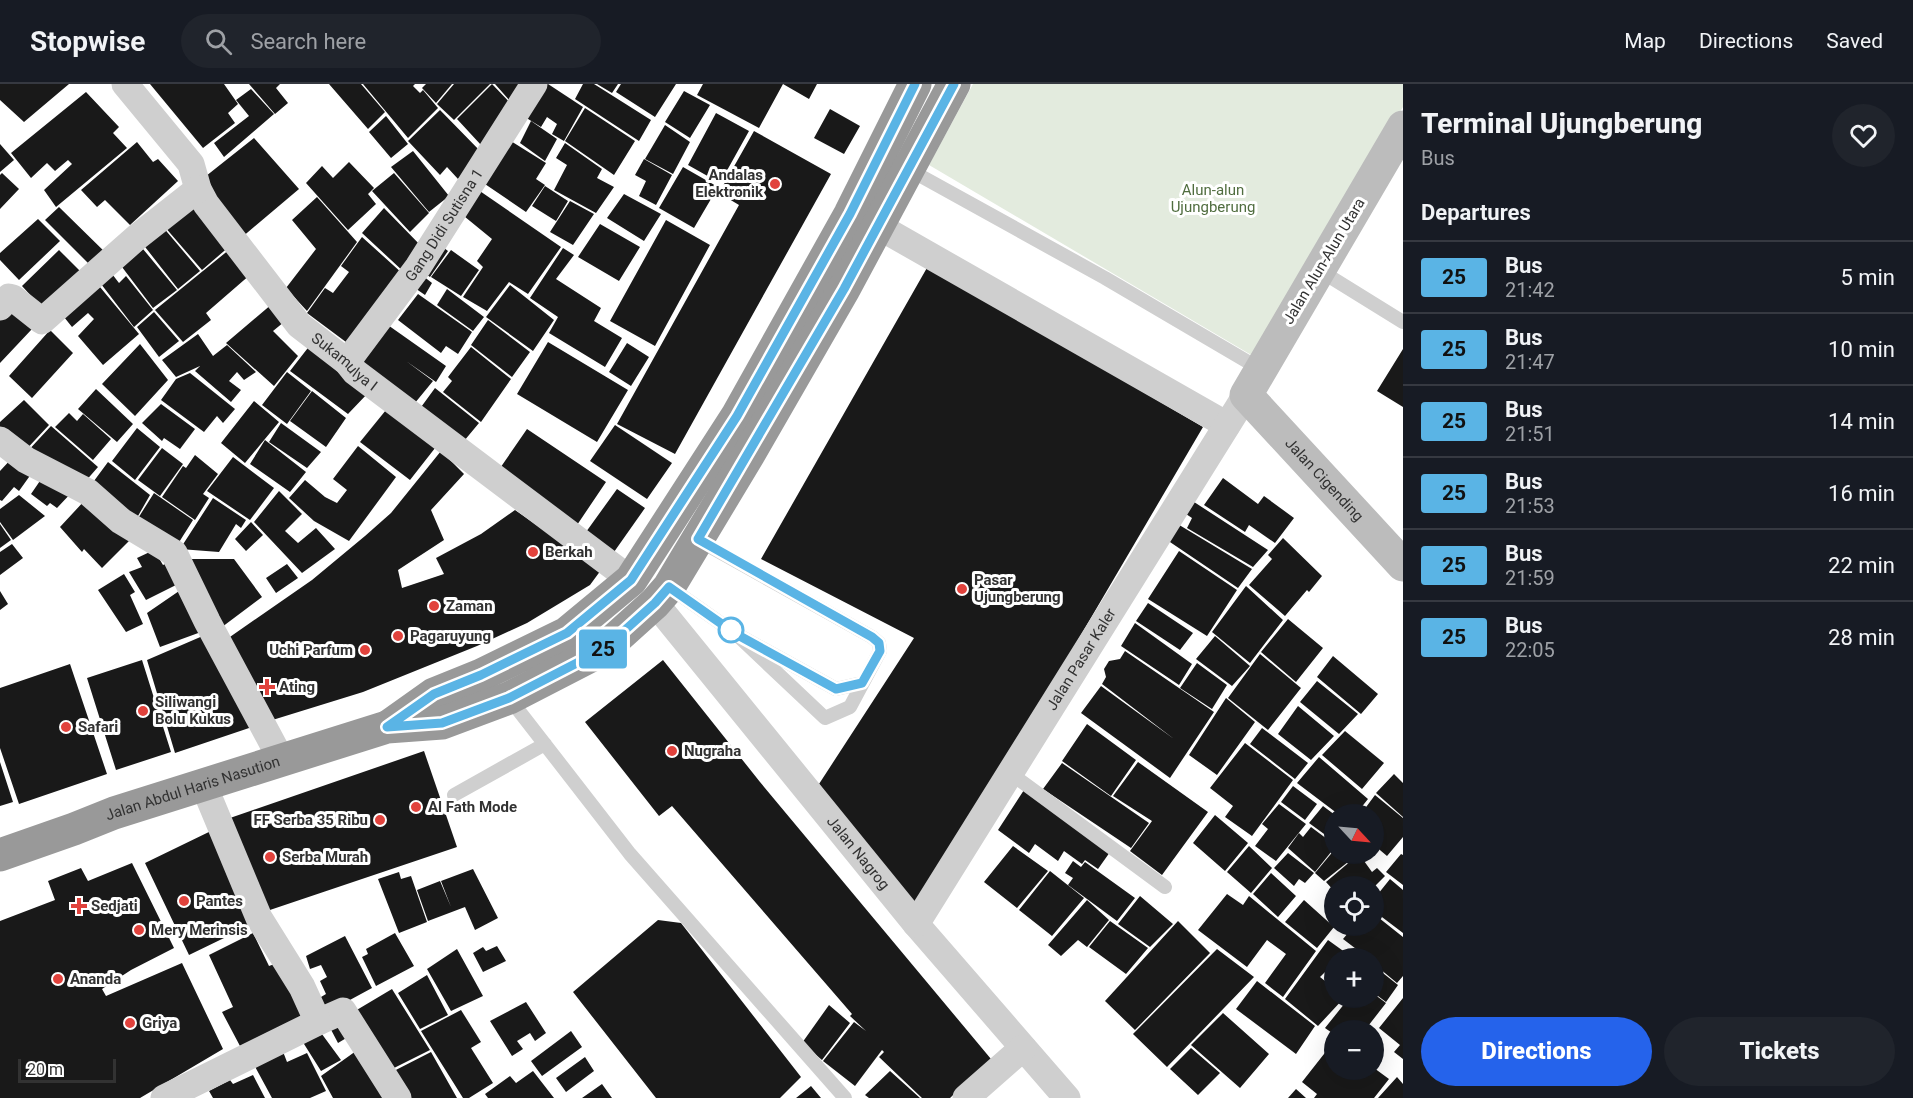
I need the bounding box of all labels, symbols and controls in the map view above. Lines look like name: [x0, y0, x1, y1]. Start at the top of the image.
search box: [181, 14, 601, 68]
text: Stopwise: [30, 25, 145, 58]
icon: search: [202, 25, 235, 58]
text: Search here: [250, 29, 366, 54]
text: Map: [1624, 29, 1666, 53]
text: Directions: [1699, 29, 1793, 53]
text: Saved: [1826, 29, 1883, 53]
button: heart: [1832, 104, 1895, 167]
text: Terminal Ujungberung: [1421, 107, 1702, 140]
text: Bus: [1421, 146, 1455, 170]
street label: Gang Didi Sutisna 1: [401, 165, 487, 285]
place label: Andalas Elektronik: [695, 166, 764, 201]
marker: Andalas Elektronik: [768, 177, 782, 191]
park label: Alun-alun Ujungberung: [1171, 181, 1255, 216]
street label: Jalan Alun-Alun Utara: [1279, 195, 1369, 327]
text: Departures: [1421, 200, 1531, 225]
text: Bus: [1505, 253, 1543, 278]
text: 25: [1442, 265, 1466, 289]
text: 5 min: [1840, 265, 1895, 290]
text: 21:42: [1505, 278, 1555, 302]
text: Bus: [1505, 325, 1543, 350]
street label: Sukamulya I: [308, 329, 381, 395]
text: 25: [1442, 337, 1466, 361]
text: 10 min: [1828, 337, 1895, 362]
text: 21:47: [1505, 350, 1555, 374]
text: Bus: [1505, 397, 1543, 422]
text: 25: [1442, 409, 1466, 433]
text: 14 min: [1828, 409, 1895, 434]
text: 21:51: [1505, 422, 1555, 446]
street label: Jalan Cigending: [1281, 434, 1367, 525]
text: Bus: [1505, 469, 1543, 494]
text: 25: [1442, 481, 1466, 505]
text: 16 min: [1828, 481, 1895, 506]
text: 21:53: [1505, 494, 1555, 518]
text: Bus: [1505, 541, 1543, 566]
place label: Berkah: [545, 543, 593, 561]
marker: Berkah: [526, 545, 540, 559]
text: 25: [1442, 553, 1466, 577]
text: 22 min: [1828, 553, 1895, 578]
text: 21:59: [1505, 566, 1555, 590]
place label: Pasar Ujungberung: [974, 571, 1061, 606]
marker: Pasar Ujungberung: [955, 582, 969, 596]
place label: Zaman: [446, 597, 493, 615]
marker: Zaman: [427, 599, 441, 613]
street label: Jalan Pasar Kaler: [1043, 605, 1120, 714]
text: Bus: [1505, 613, 1543, 638]
unlabelled marker: [718, 617, 744, 643]
text: 25: [1442, 625, 1466, 649]
text: 28 min: [1828, 625, 1895, 650]
place label: Pagaruyung: [410, 627, 491, 645]
marker: Pagaruyung: [391, 629, 405, 643]
line badge: 25: [576, 630, 630, 668]
text: 25: [591, 637, 615, 661]
text: 22:05: [1505, 638, 1555, 662]
place label: Uchi Parfum: [269, 641, 353, 659]
marker: Uchi Parfum: [358, 643, 372, 657]
place label: Ating: [279, 678, 315, 696]
marker: Ating: [260, 680, 274, 694]
place label: Siliwangi Bolu Kukus: [155, 693, 231, 728]
marker: Siliwangi Bolu Kukus: [136, 704, 150, 718]
place label: Safari: [78, 718, 118, 736]
marker: Safari: [59, 720, 73, 734]
place label: Nugraha: [684, 742, 741, 760]
marker: Nugraha: [665, 744, 679, 758]
street label: Jalan Abdul Haris Nasution: [103, 752, 282, 825]
place label: Al Fath Mode: [428, 798, 517, 816]
marker: Al Fath Mode: [409, 800, 423, 814]
north arrow: [1324, 804, 1384, 864]
map controls: [1324, 804, 1384, 1080]
place label: FF Serba 35 Ribu: [253, 811, 368, 829]
street label: Jalan Nagrog: [823, 812, 893, 893]
marker: FF Serba 35 Ribu: [373, 813, 387, 827]
place label: Serba Murah: [282, 848, 368, 866]
marker: Serba Murah: [263, 850, 277, 864]
button: locate: [1324, 876, 1384, 936]
place label: Pantes: [196, 892, 243, 910]
marker: Pantes: [177, 894, 191, 908]
place label: Sedjati: [91, 897, 138, 915]
marker: Sedjati: [72, 899, 86, 913]
place label: Mery Merinsis: [151, 921, 248, 939]
marker: Mery Merinsis: [132, 923, 146, 937]
button: +: [1324, 948, 1384, 1008]
place label: Ananda: [70, 970, 121, 988]
marker: Ananda: [51, 972, 65, 986]
place label: Griya: [142, 1014, 177, 1032]
marker: Griya: [123, 1016, 137, 1030]
button: Directions: [1421, 1017, 1652, 1086]
button: Tickets: [1664, 1017, 1895, 1086]
button: −: [1324, 1020, 1384, 1080]
scale bar: [18, 1056, 116, 1084]
text: 20 m: [27, 1060, 63, 1079]

